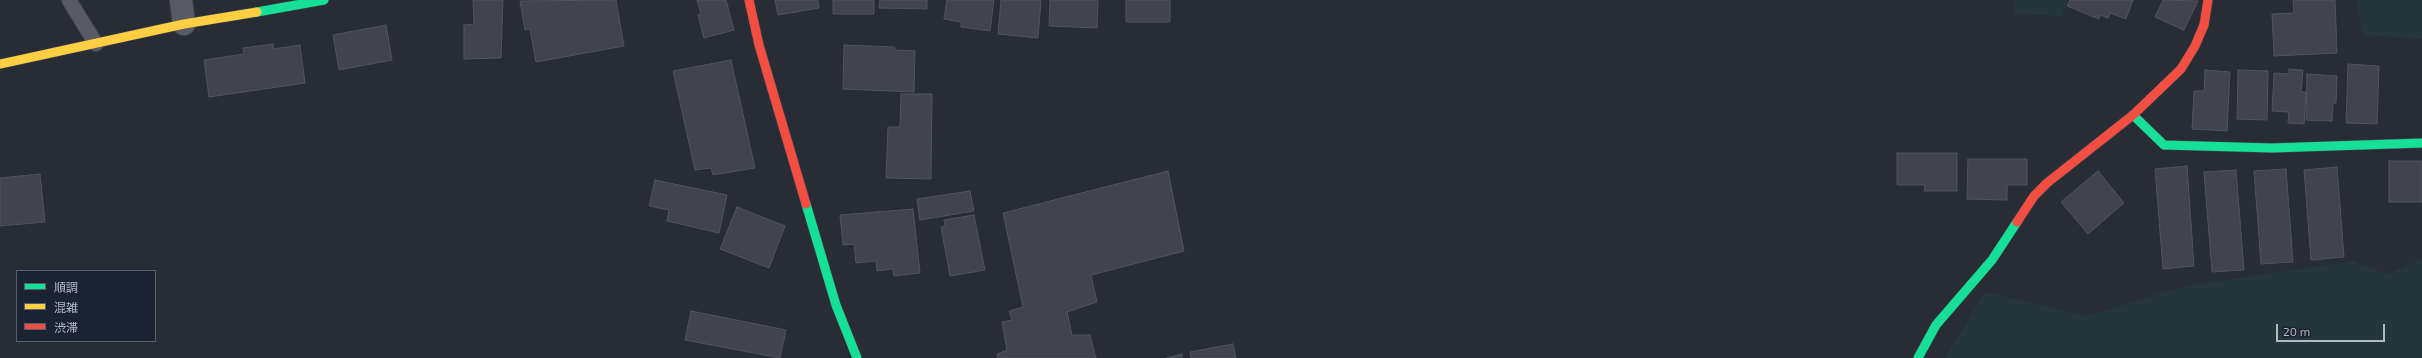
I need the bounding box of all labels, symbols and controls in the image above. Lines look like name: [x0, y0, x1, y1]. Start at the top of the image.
legend: [16, 270, 156, 342]
text: 順調: [54, 280, 78, 294]
text: 混雑: [54, 300, 78, 314]
scale bar: [2278, 316, 2387, 342]
text: 渋滞: [54, 320, 78, 334]
text: 20 m: [2283, 324, 2310, 338]

